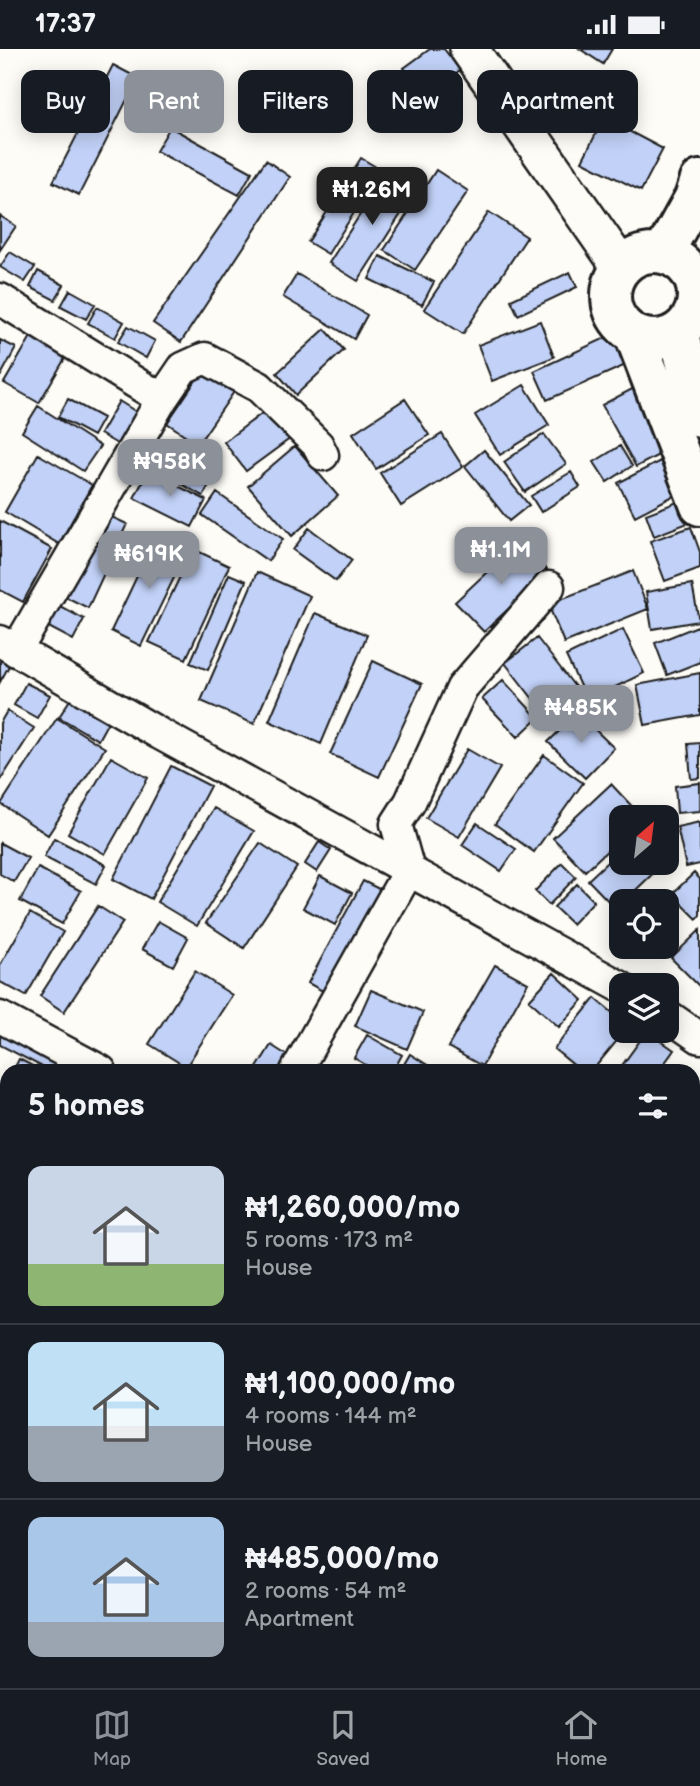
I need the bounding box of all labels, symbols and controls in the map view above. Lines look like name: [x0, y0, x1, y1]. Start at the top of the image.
text: 17:37: [35, 9, 96, 40]
chip: Buy: [21, 70, 110, 133]
chip: Rent: [124, 70, 224, 133]
chip: Filters: [238, 70, 353, 133]
chip: New: [367, 70, 463, 133]
chip: Apartment: [477, 70, 638, 133]
pin: ₦1.26M: [315, 167, 429, 227]
text: ₦1.26M: [333, 176, 411, 204]
pin: ₦958K: [121, 440, 219, 499]
text: ₦958K: [134, 448, 206, 476]
pin: ₦1.1M: [452, 527, 550, 587]
pin: ₦619K: [100, 531, 198, 591]
text: ₦1.1M: [471, 536, 531, 564]
text: ₦619K: [114, 540, 184, 568]
pin: ₦485K: [532, 685, 630, 745]
text: ₦485K: [545, 694, 617, 722]
north arrow: [609, 805, 679, 875]
map controls: [609, 805, 679, 1043]
button: locate: [609, 889, 679, 959]
button: layers: [609, 973, 679, 1043]
icon: filters: [634, 1087, 672, 1125]
text: 5 homes: [28, 1088, 145, 1124]
text: ₦1,260,000/mo: [245, 1190, 460, 1226]
icon: home: [84, 1194, 168, 1278]
text: 5 rooms · 173 m²: [245, 1226, 413, 1254]
text: House: [245, 1254, 312, 1282]
text: ₦1,100,000/mo: [245, 1366, 455, 1402]
icon: home: [84, 1370, 168, 1454]
text: 4 rooms · 144 m²: [245, 1402, 417, 1430]
text: House: [245, 1430, 312, 1458]
text: ₦485,000/mo: [245, 1541, 439, 1577]
icon: home: [84, 1545, 168, 1629]
text: 2 rooms · 54 m²: [245, 1577, 407, 1605]
text: Apartment: [245, 1605, 354, 1633]
tab: Map: [93, 1706, 131, 1771]
tab: Saved: [317, 1706, 370, 1771]
tab: Home: [556, 1706, 607, 1771]

